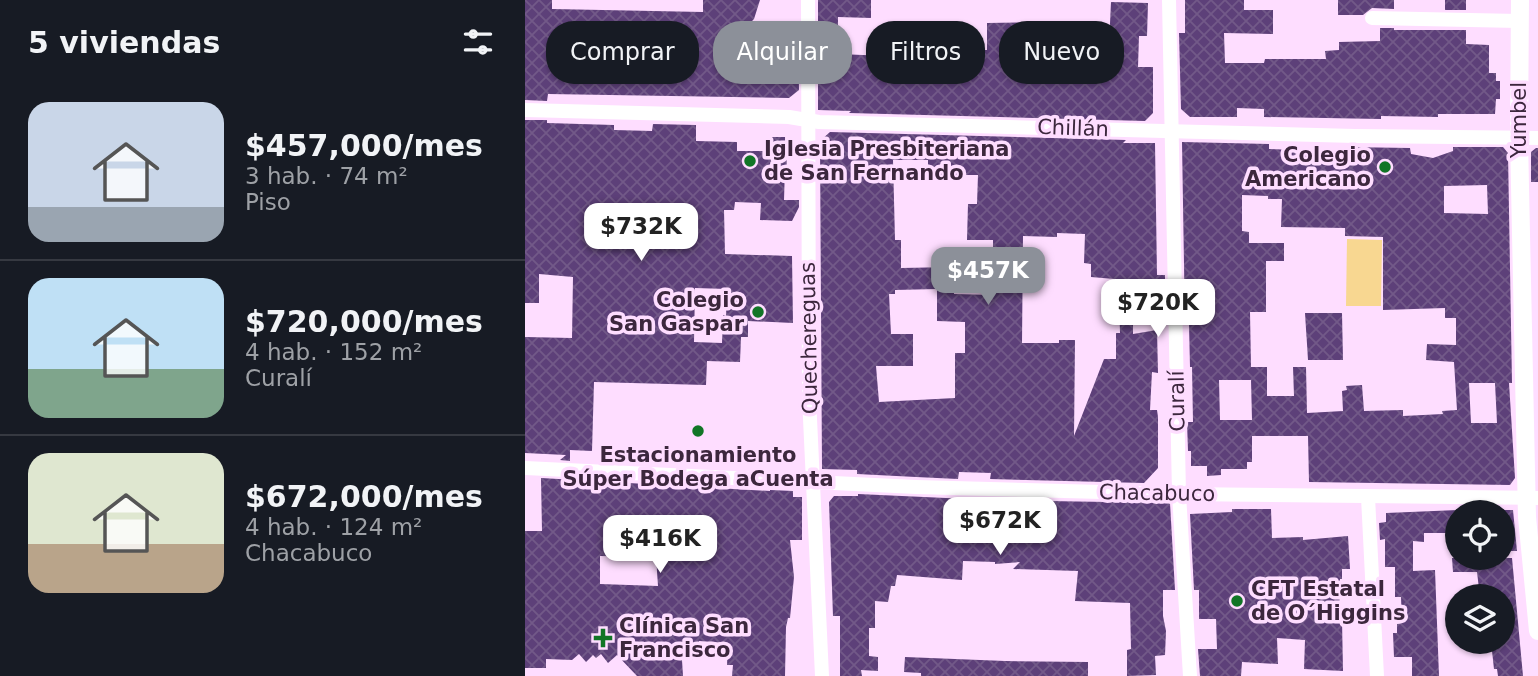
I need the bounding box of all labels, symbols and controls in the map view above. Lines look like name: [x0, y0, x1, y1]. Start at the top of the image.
chip: Comprar: [546, 21, 699, 84]
chip: Alquilar: [713, 21, 852, 84]
chip: Filtros: [866, 21, 985, 84]
chip: Nuevo: [999, 21, 1124, 84]
icon: filters: [459, 23, 497, 61]
text: 5 viviendas: [28, 25, 220, 60]
street label: Yumbel: [1507, 82, 1531, 159]
street label: Chillán: [1037, 115, 1109, 141]
text: $457,000/mes: [245, 128, 483, 163]
icon: home: [84, 130, 168, 214]
place label: Iglesia Presbiteriana de San Fernando: [764, 137, 1009, 185]
place label: Colegio Americano: [1245, 143, 1371, 191]
marker: Iglesia Presbiteriana de San Fernando: [742, 153, 758, 169]
marker: Colegio Americano: [1377, 159, 1393, 175]
text: 3 hab. · 74 m²: [245, 163, 408, 189]
text: Piso: [245, 189, 291, 215]
pin: $732K: [592, 204, 690, 263]
text: $732K: [600, 213, 682, 239]
pin: $457K: [939, 247, 1037, 307]
text: $457K: [947, 257, 1029, 283]
street label: Quechereguas: [796, 262, 822, 414]
pin: $720K: [1109, 280, 1207, 339]
place label: Colegio San Gaspar: [609, 288, 745, 336]
text: $720K: [1117, 289, 1199, 315]
text: $720,000/mes: [245, 304, 483, 339]
marker: Colegio San Gaspar: [750, 304, 766, 320]
icon: home: [84, 306, 168, 390]
text: 4 hab. · 152 m²: [245, 339, 422, 365]
text: Curalí: [245, 365, 312, 391]
street label: Curalí: [1164, 369, 1190, 432]
marker: Estacionamiento Súper Bodega aCuenta: [690, 423, 706, 439]
place label: Estacionamiento Súper Bodega aCuenta: [562, 443, 834, 491]
text: $672,000/mes: [245, 479, 483, 514]
street label: Chacabuco: [1099, 480, 1215, 506]
icon: home: [84, 481, 168, 565]
pin: $672K: [951, 498, 1049, 557]
map controls: [1445, 500, 1515, 654]
button: locate: [1445, 500, 1515, 570]
text: $672K: [959, 507, 1041, 533]
text: 4 hab. · 124 m²: [245, 514, 422, 540]
pin: $416K: [611, 516, 709, 575]
text: $416K: [619, 525, 701, 551]
text: Chacabuco: [245, 540, 372, 566]
place label: CFT Estatal de O´Higgins: [1251, 577, 1405, 625]
button: layers: [1445, 584, 1515, 654]
marker: CFT Estatal de O´Higgins: [1229, 593, 1245, 609]
place label: Clínica San Francisco: [619, 614, 749, 662]
marker: Clínica San Francisco: [593, 628, 613, 648]

